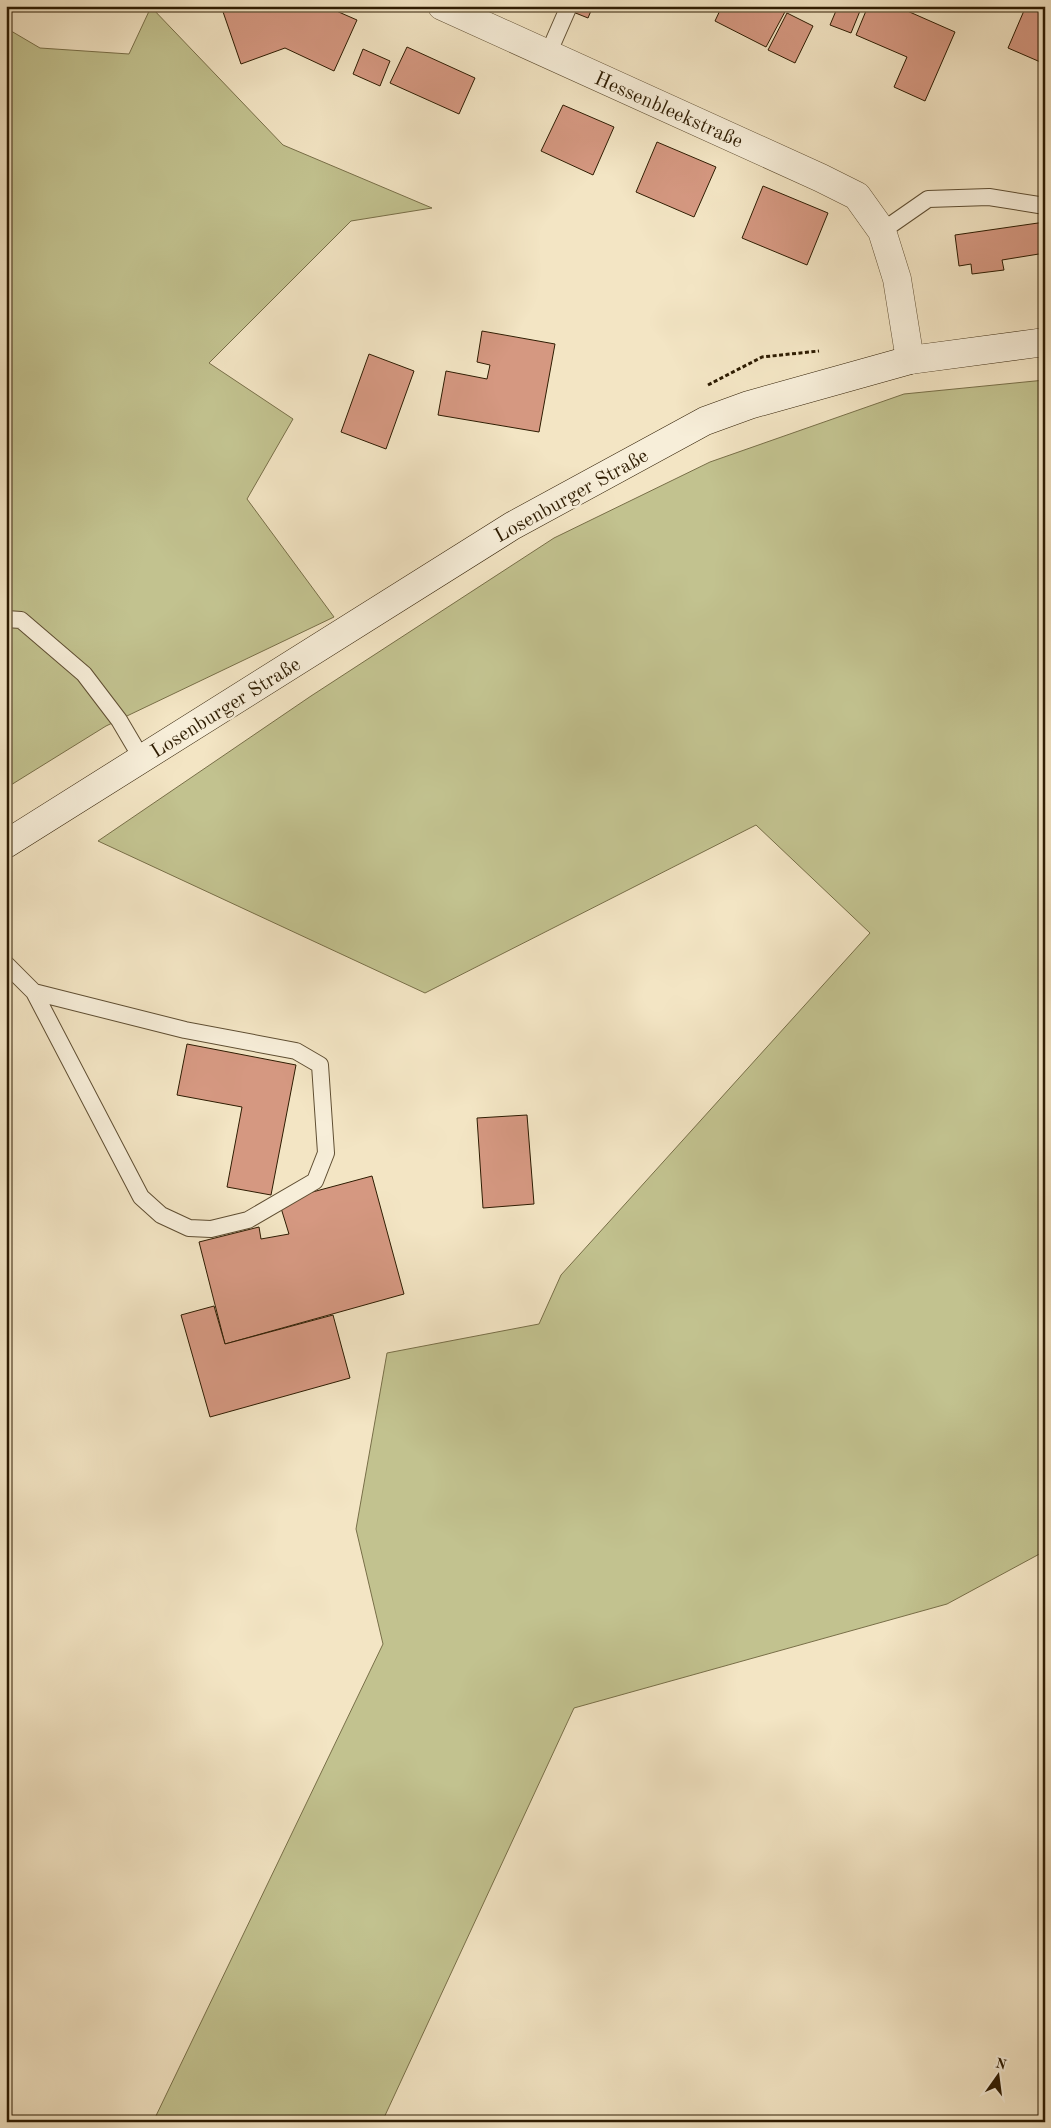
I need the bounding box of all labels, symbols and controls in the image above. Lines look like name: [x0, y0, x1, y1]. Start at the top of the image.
street label: Hessenbleekstraße: [591, 69, 745, 153]
street label: Losenburger Straße: [492, 446, 652, 547]
street label: Losenburger Straße: [148, 655, 304, 763]
north arrow: [974, 2050, 1024, 2100]
text: N: [994, 2056, 1008, 2073]

